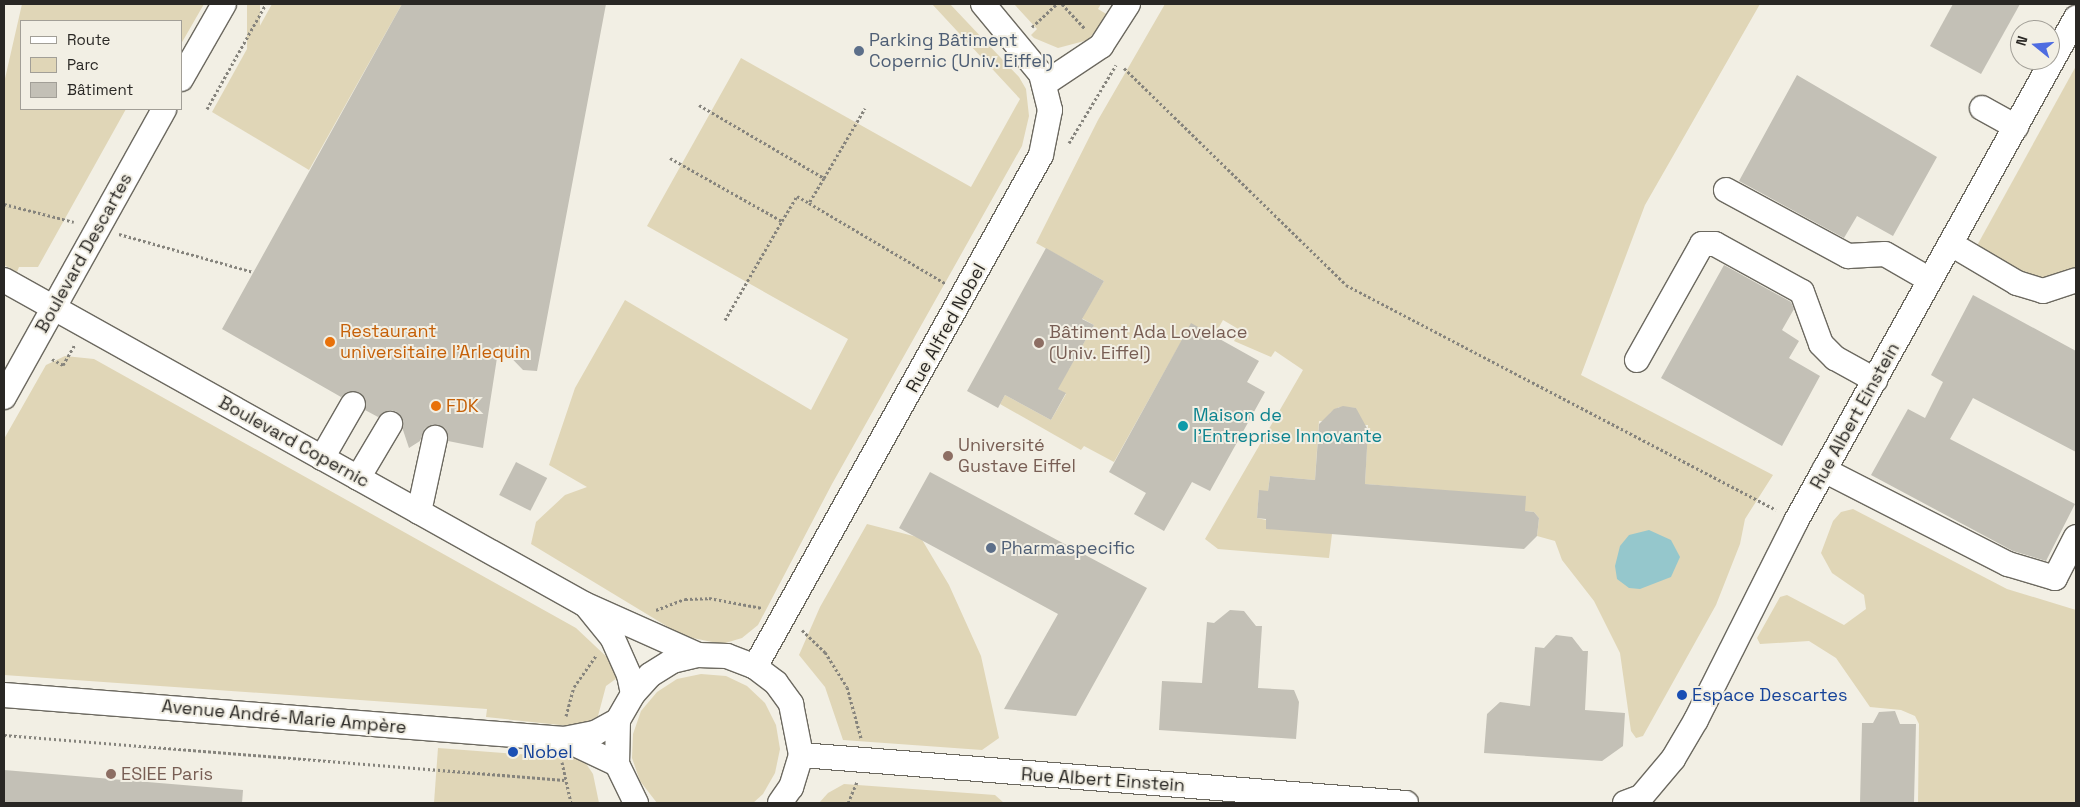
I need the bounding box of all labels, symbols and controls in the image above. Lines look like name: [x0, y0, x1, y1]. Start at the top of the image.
legend: [20, 20, 182, 110]
north arrow: [2010, 20, 2060, 70]
text: Route: [67, 30, 110, 49]
place label: Parking Bâtiment Copernic (Univ. Eiffel): [869, 30, 1054, 72]
text: N: [2012, 34, 2032, 48]
marker: Parking Bâtiment Copernic (Univ. Eiffel): [853, 45, 865, 57]
text: Parc: [67, 55, 99, 74]
text: Bâtiment: [67, 80, 133, 99]
street label: Boulevard Descartes: [31, 169, 137, 337]
street label: Rue Alfred Nobel: [902, 260, 990, 396]
place label: Restaurant universitaire l’Arlequin: [340, 321, 530, 364]
place label: Bâtiment Ada Lovelace (Univ. Eiffel): [1049, 322, 1248, 364]
marker: Restaurant universitaire l’Arlequin: [324, 336, 336, 348]
marker: Bâtiment Ada Lovelace (Univ. Eiffel): [1033, 337, 1045, 349]
street label: Rue Albert Einstein: [1806, 339, 1904, 493]
street label: Boulevard Copernic: [215, 392, 373, 492]
place label: FDK: [446, 395, 479, 417]
marker: FDK: [430, 400, 442, 412]
place label: Maison de l’Entreprise Innovante: [1193, 405, 1382, 448]
marker: Maison de l’Entreprise Innovante: [1177, 420, 1189, 432]
place label: Université Gustave Eiffel: [958, 435, 1076, 478]
marker: Université Gustave Eiffel: [942, 450, 954, 462]
place label: Pharmaspecific: [1001, 537, 1135, 559]
marker: Pharmaspecific: [985, 542, 997, 554]
place label: Espace Descartes: [1692, 684, 1847, 706]
marker: Espace Descartes: [1676, 689, 1688, 701]
street label: Avenue André-Marie Ampère: [160, 696, 408, 738]
place label: Nobel: [523, 741, 573, 763]
marker: Nobel: [507, 746, 519, 758]
place label: ESIEE Paris: [121, 763, 213, 785]
street label: Rue Albert Einstein: [1020, 763, 1186, 797]
marker: ESIEE Paris: [105, 768, 117, 780]

